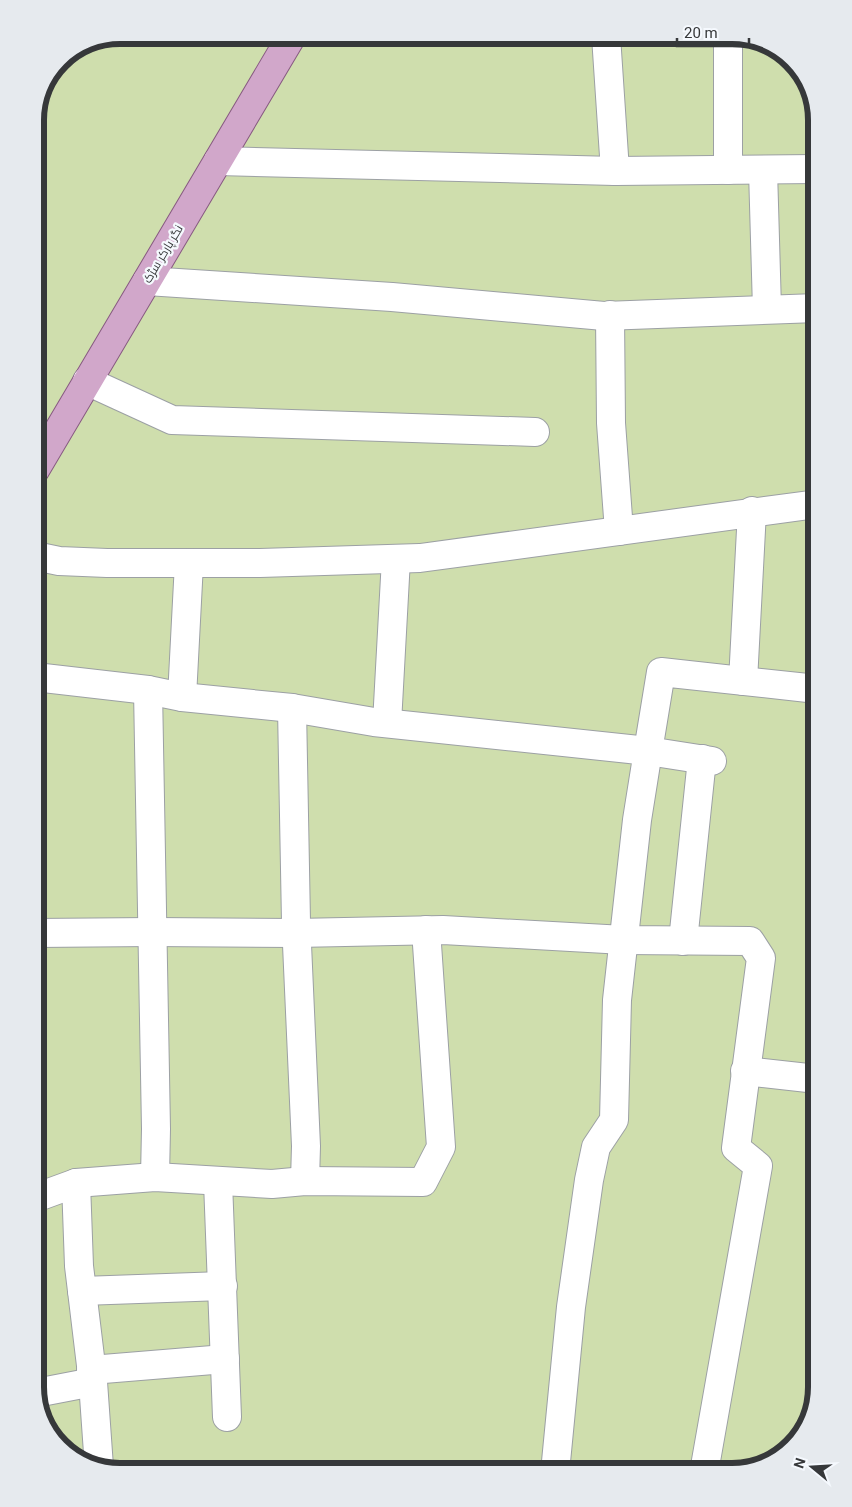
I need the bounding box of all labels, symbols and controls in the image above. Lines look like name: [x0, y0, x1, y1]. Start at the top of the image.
scale bar: [677, 15, 750, 47]
text: 20 m: [684, 24, 718, 42]
street label: نگر پارکر سڑک: [140, 222, 188, 287]
north arrow: [787, 1442, 837, 1492]
text: N: [790, 1456, 809, 1470]

